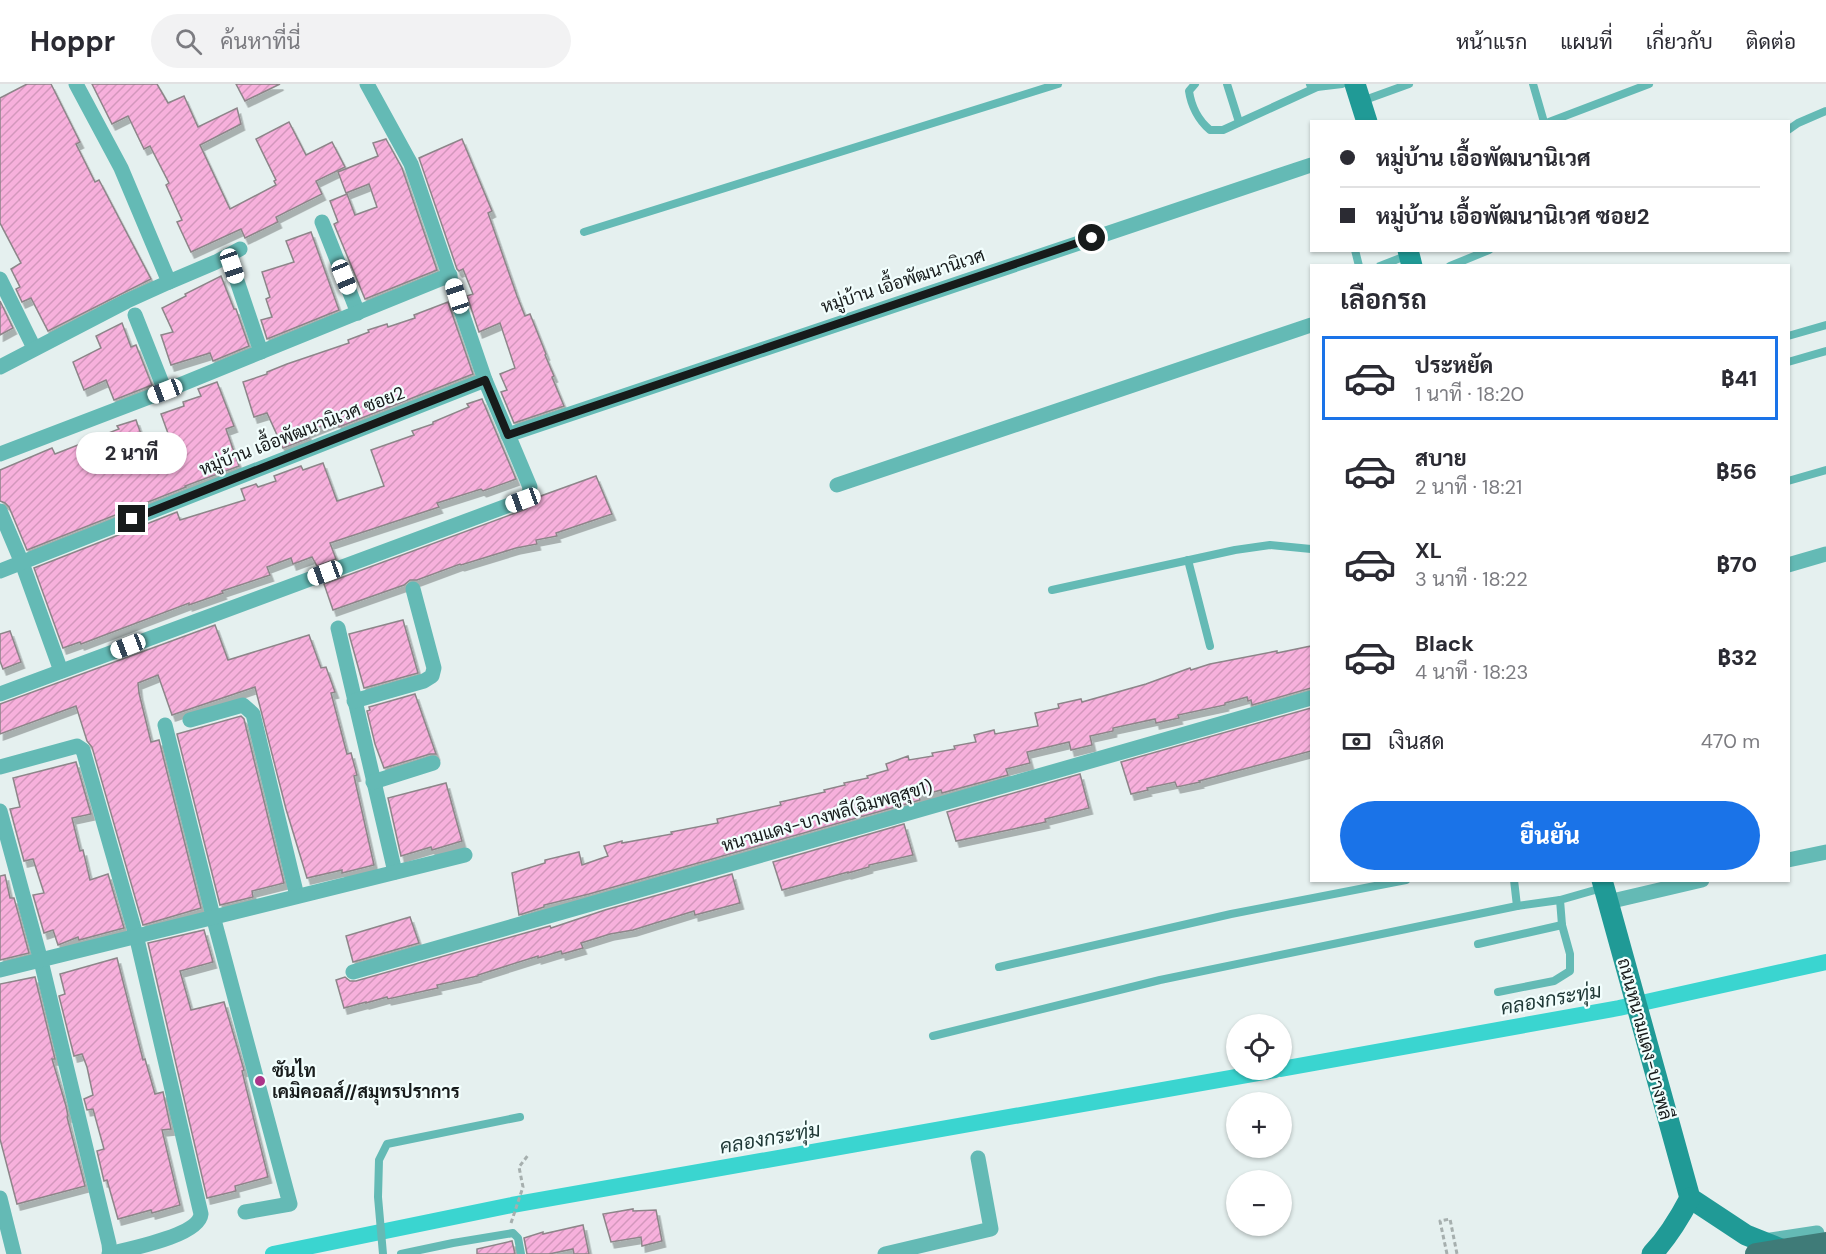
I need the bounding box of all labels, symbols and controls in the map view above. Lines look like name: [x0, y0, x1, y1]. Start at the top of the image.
search box: [151, 14, 571, 68]
text: Hoppr: [30, 23, 115, 60]
icon: search: [172, 25, 205, 58]
text: ค้นหาที่นี่: [220, 27, 301, 56]
text: หน้าแรก: [1456, 28, 1527, 56]
text: แผนที่: [1560, 28, 1613, 56]
text: เกี่ยวกับ: [1646, 28, 1713, 56]
text: ติดต่อ: [1746, 28, 1796, 56]
text: หมู่บ้าน เอื้อพัฒนานิเวศ: [1376, 144, 1591, 173]
text: หมู่บ้าน เอื้อพัฒนานิเวศ ซอย2: [1376, 202, 1649, 231]
route start: [1078, 224, 1105, 251]
street label: หมู่บ้าน เอื้อพัฒนานิเวศ: [817, 239, 988, 320]
car: [218, 246, 246, 286]
car: [329, 257, 359, 297]
car: [443, 276, 471, 316]
text: เลือกรถ: [1340, 282, 1427, 317]
icon: car: [1343, 351, 1397, 405]
text: ประหยัด: [1415, 351, 1493, 380]
text: ฿41: [1721, 364, 1757, 393]
car: [145, 376, 185, 406]
street label: หมู่บ้าน เอื้อพัฒนานิเวศ ซอย2: [194, 377, 408, 482]
text: 1 นาที · 18:20: [1415, 381, 1524, 407]
callout: 2 นาที: [76, 432, 188, 474]
text: 2 นาที: [105, 440, 158, 466]
icon: car: [1343, 444, 1397, 498]
text: สบาย: [1415, 444, 1467, 473]
text: ฿56: [1716, 457, 1757, 486]
text: 2 นาที · 18:21: [1415, 474, 1522, 500]
car: [503, 485, 543, 515]
route end: [118, 505, 145, 532]
text: XL: [1415, 536, 1442, 565]
icon: car: [1343, 537, 1397, 591]
text: ฿70: [1716, 550, 1757, 579]
car: [305, 558, 345, 588]
text: 3 นาที · 18:22: [1415, 566, 1528, 592]
text: Black: [1415, 629, 1474, 658]
icon: car: [1343, 630, 1397, 684]
car: [108, 631, 148, 661]
text: ฿32: [1718, 643, 1757, 672]
text: 4 นาที · 18:23: [1415, 659, 1528, 685]
icon: cash: [1340, 725, 1373, 758]
text: เงินสด: [1388, 727, 1445, 756]
text: 470 m: [1701, 728, 1760, 754]
street label: หนามแดง-บางพลี(ฉิมพลูสุข1): [718, 773, 936, 859]
button: ยืนยัน: [1340, 801, 1760, 870]
street label: ถนนหนามแดง-บางพลี: [1612, 955, 1679, 1123]
water label: คลองกระทุ่ม: [1499, 977, 1604, 1022]
map controls: [1226, 1014, 1292, 1236]
button: locate: [1226, 1014, 1292, 1080]
place label: ซันไท เคมิคอลส์//สมุทรปราการ: [272, 1058, 460, 1106]
marker: ซันไท เคมิคอลส์//สมุทรปราการ: [253, 1074, 267, 1088]
button: +: [1226, 1092, 1292, 1158]
water label: คลองกระทุ่ม: [718, 1116, 823, 1161]
button: −: [1226, 1170, 1292, 1236]

